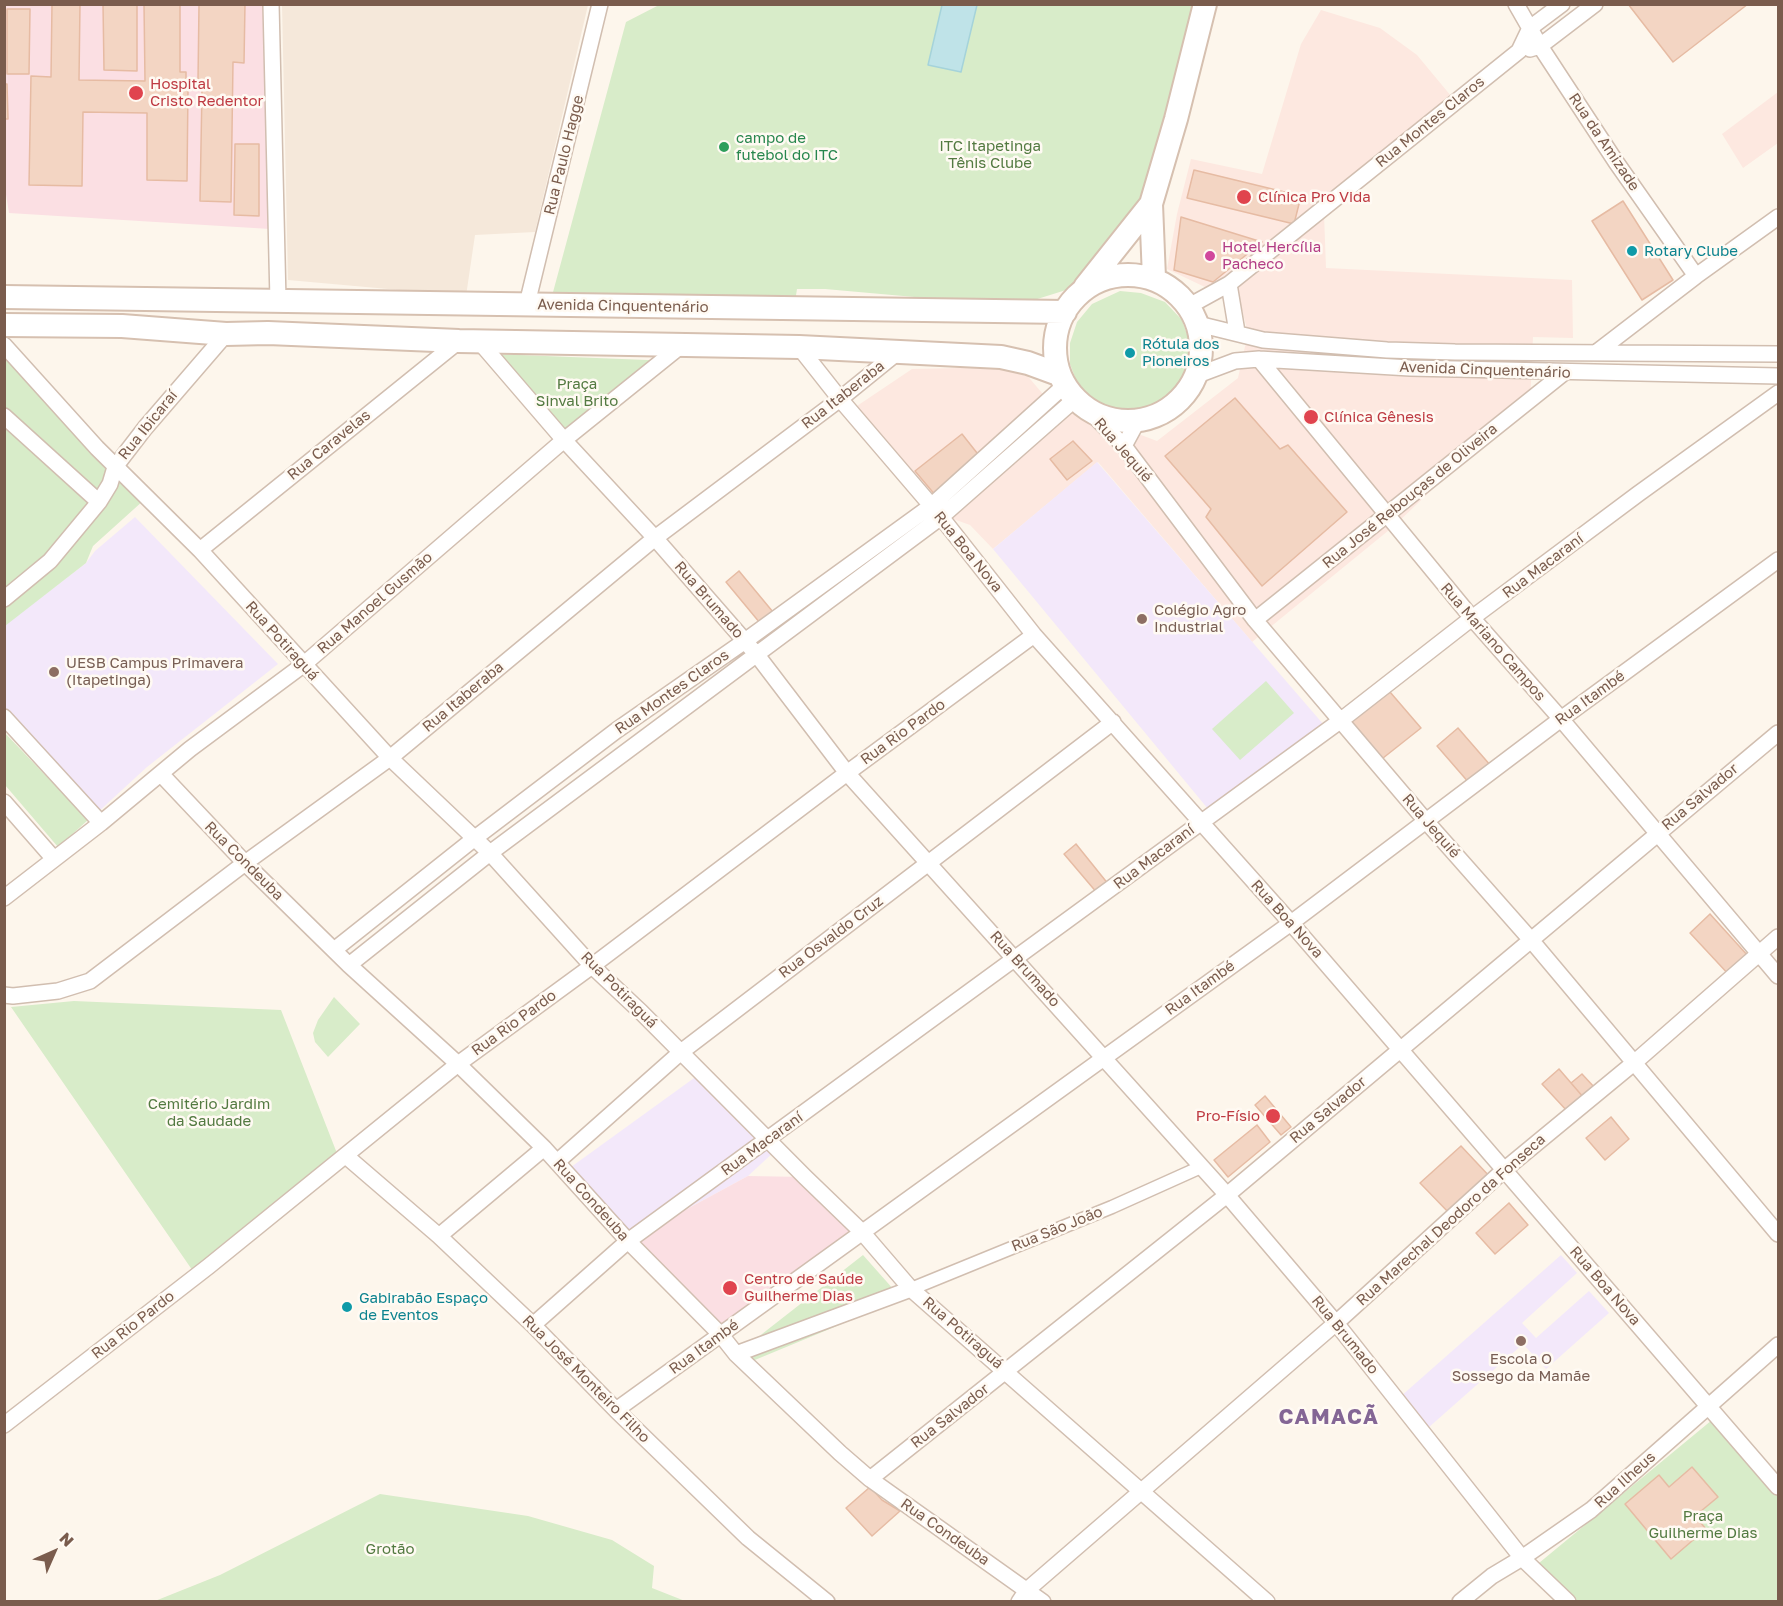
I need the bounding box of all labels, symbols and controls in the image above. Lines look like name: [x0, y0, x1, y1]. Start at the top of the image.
street label: Rua Montes Claros: [1372, 73, 1488, 171]
place label: Hospital Cristo Redentor: [150, 75, 263, 110]
marker: Hospital Cristo Redentor: [127, 84, 145, 102]
street label: Rua da Amizade: [1565, 90, 1643, 194]
street label: Rua Paulo Hagge: [540, 93, 588, 217]
place label: campo de futebol do ITC: [736, 129, 838, 164]
park label: ITC Itapetinga Tênis Clube: [939, 137, 1041, 172]
marker: campo de futebol do ITC: [717, 140, 731, 154]
marker: Clínica Pro Vida: [1235, 188, 1253, 206]
place label: Clínica Pro Vida: [1258, 188, 1371, 206]
place label: Hotel Hercília Pacheco: [1222, 238, 1321, 273]
place label: Rotary Clube: [1644, 242, 1738, 260]
marker: Rotary Clube: [1625, 244, 1639, 258]
marker: Hotel Hercília Pacheco: [1203, 249, 1217, 263]
street label: Avenida Cinquentenário: [537, 296, 709, 316]
place label: Rótula dos Pioneiros: [1142, 335, 1219, 370]
marker: Rótula dos Pioneiros: [1123, 346, 1137, 360]
street label: Rua Itaberaba: [798, 357, 888, 433]
street label: Avenida Cinquentenário: [1399, 358, 1571, 382]
park label: Praça Sinval Brito: [536, 375, 618, 410]
street label: Rua Ibicaraí: [115, 387, 181, 463]
street label: Rua Caravelas: [284, 406, 374, 484]
marker: Clínica Gênesis: [1302, 408, 1320, 426]
place label: Clínica Gênesis: [1324, 408, 1434, 426]
street label: Rua Jequié: [1090, 414, 1156, 486]
street label: Rua José Rebouças de Oliveira: [1319, 420, 1501, 572]
street label: Rua Boa Nova: [930, 508, 1006, 596]
street label: Rua Macaraní: [1499, 530, 1587, 602]
street label: Rua Manoel Gusmão: [314, 548, 436, 658]
street label: Rua Brumado: [671, 558, 747, 642]
street label: Rua Mariano Campos: [1437, 579, 1549, 705]
street label: Rua Potiraguá: [242, 598, 322, 684]
place label: Colégio Agro Industrial: [1154, 601, 1246, 636]
marker: Colégio Agro Industrial: [1135, 612, 1149, 626]
street label: Rua Montes Claros: [612, 646, 732, 738]
place label: UESB Campus Primavera (Itapetinga): [66, 654, 244, 689]
street label: Rua Itaberaba: [419, 658, 507, 736]
marker: UESB Campus Primavera (Itapetinga): [47, 665, 61, 679]
street label: Rua Itambé: [1552, 667, 1628, 729]
street label: Rua Rio Pardo: [857, 695, 949, 769]
street label: Rua Salvador: [1658, 760, 1742, 834]
street label: Rua Jequié: [1398, 790, 1464, 862]
street label: Rua Condeuba: [201, 818, 287, 904]
street label: Rua Macaraní: [1110, 821, 1198, 893]
street label: Rua Boa Nova: [1247, 876, 1327, 962]
street label: Rua Osvaldo Cruz: [775, 892, 887, 982]
street label: Rua Brumado: [986, 927, 1064, 1011]
street label: Rua Potiraguá: [577, 948, 661, 1032]
street label: Rua Itambé: [1162, 957, 1238, 1019]
street label: Rua Rio Pardo: [468, 986, 560, 1060]
street label: Rua Salvador: [1286, 1073, 1370, 1147]
park label: Cemitério Jardim da Saudade: [148, 1095, 270, 1130]
place label: Pro-Físio: [1196, 1107, 1260, 1125]
marker: Pro-Físio: [1264, 1107, 1282, 1125]
street label: Rua Macaraní: [718, 1108, 806, 1180]
street label: Rua Marechal Deodoro da Fonseca: [1353, 1130, 1549, 1310]
street label: Rua Condeuba: [549, 1155, 633, 1245]
street label: Rua São João: [1009, 1203, 1105, 1255]
street label: Rua Boa Nova: [1566, 1243, 1644, 1329]
place label: Centro de Saúde Guilherme Dias: [744, 1270, 863, 1305]
marker: Centro de Saúde Guilherme Dias: [721, 1279, 739, 1297]
street label: Rua Rio Pardo: [88, 1287, 178, 1363]
place label: Gabirabão Espaço de Eventos: [359, 1289, 488, 1324]
street label: Rua Brumado: [1308, 1292, 1382, 1378]
street label: Rua Potiraguá: [919, 1293, 1007, 1373]
marker: Gabirabão Espaço de Eventos: [340, 1300, 354, 1314]
street label: Rua José Monteiro Filho: [518, 1311, 654, 1447]
street label: Rua Itambé: [666, 1316, 742, 1378]
marker: Escola O Sossego da Mamãe: [1514, 1334, 1528, 1348]
place label: Escola O Sossego da Mamãe: [1452, 1350, 1590, 1385]
street label: Rua Salvador: [907, 1380, 993, 1452]
district label: CAMACÃ: [1279, 1404, 1379, 1430]
street label: Rua Ilheus: [1591, 1448, 1659, 1512]
street label: Rua Condeuba: [897, 1495, 993, 1569]
park label: Praça Guilherme Dias: [1649, 1507, 1757, 1542]
north arrow: [24, 1522, 84, 1582]
text: N: [55, 1528, 78, 1551]
park label: Grotão: [366, 1540, 414, 1558]

